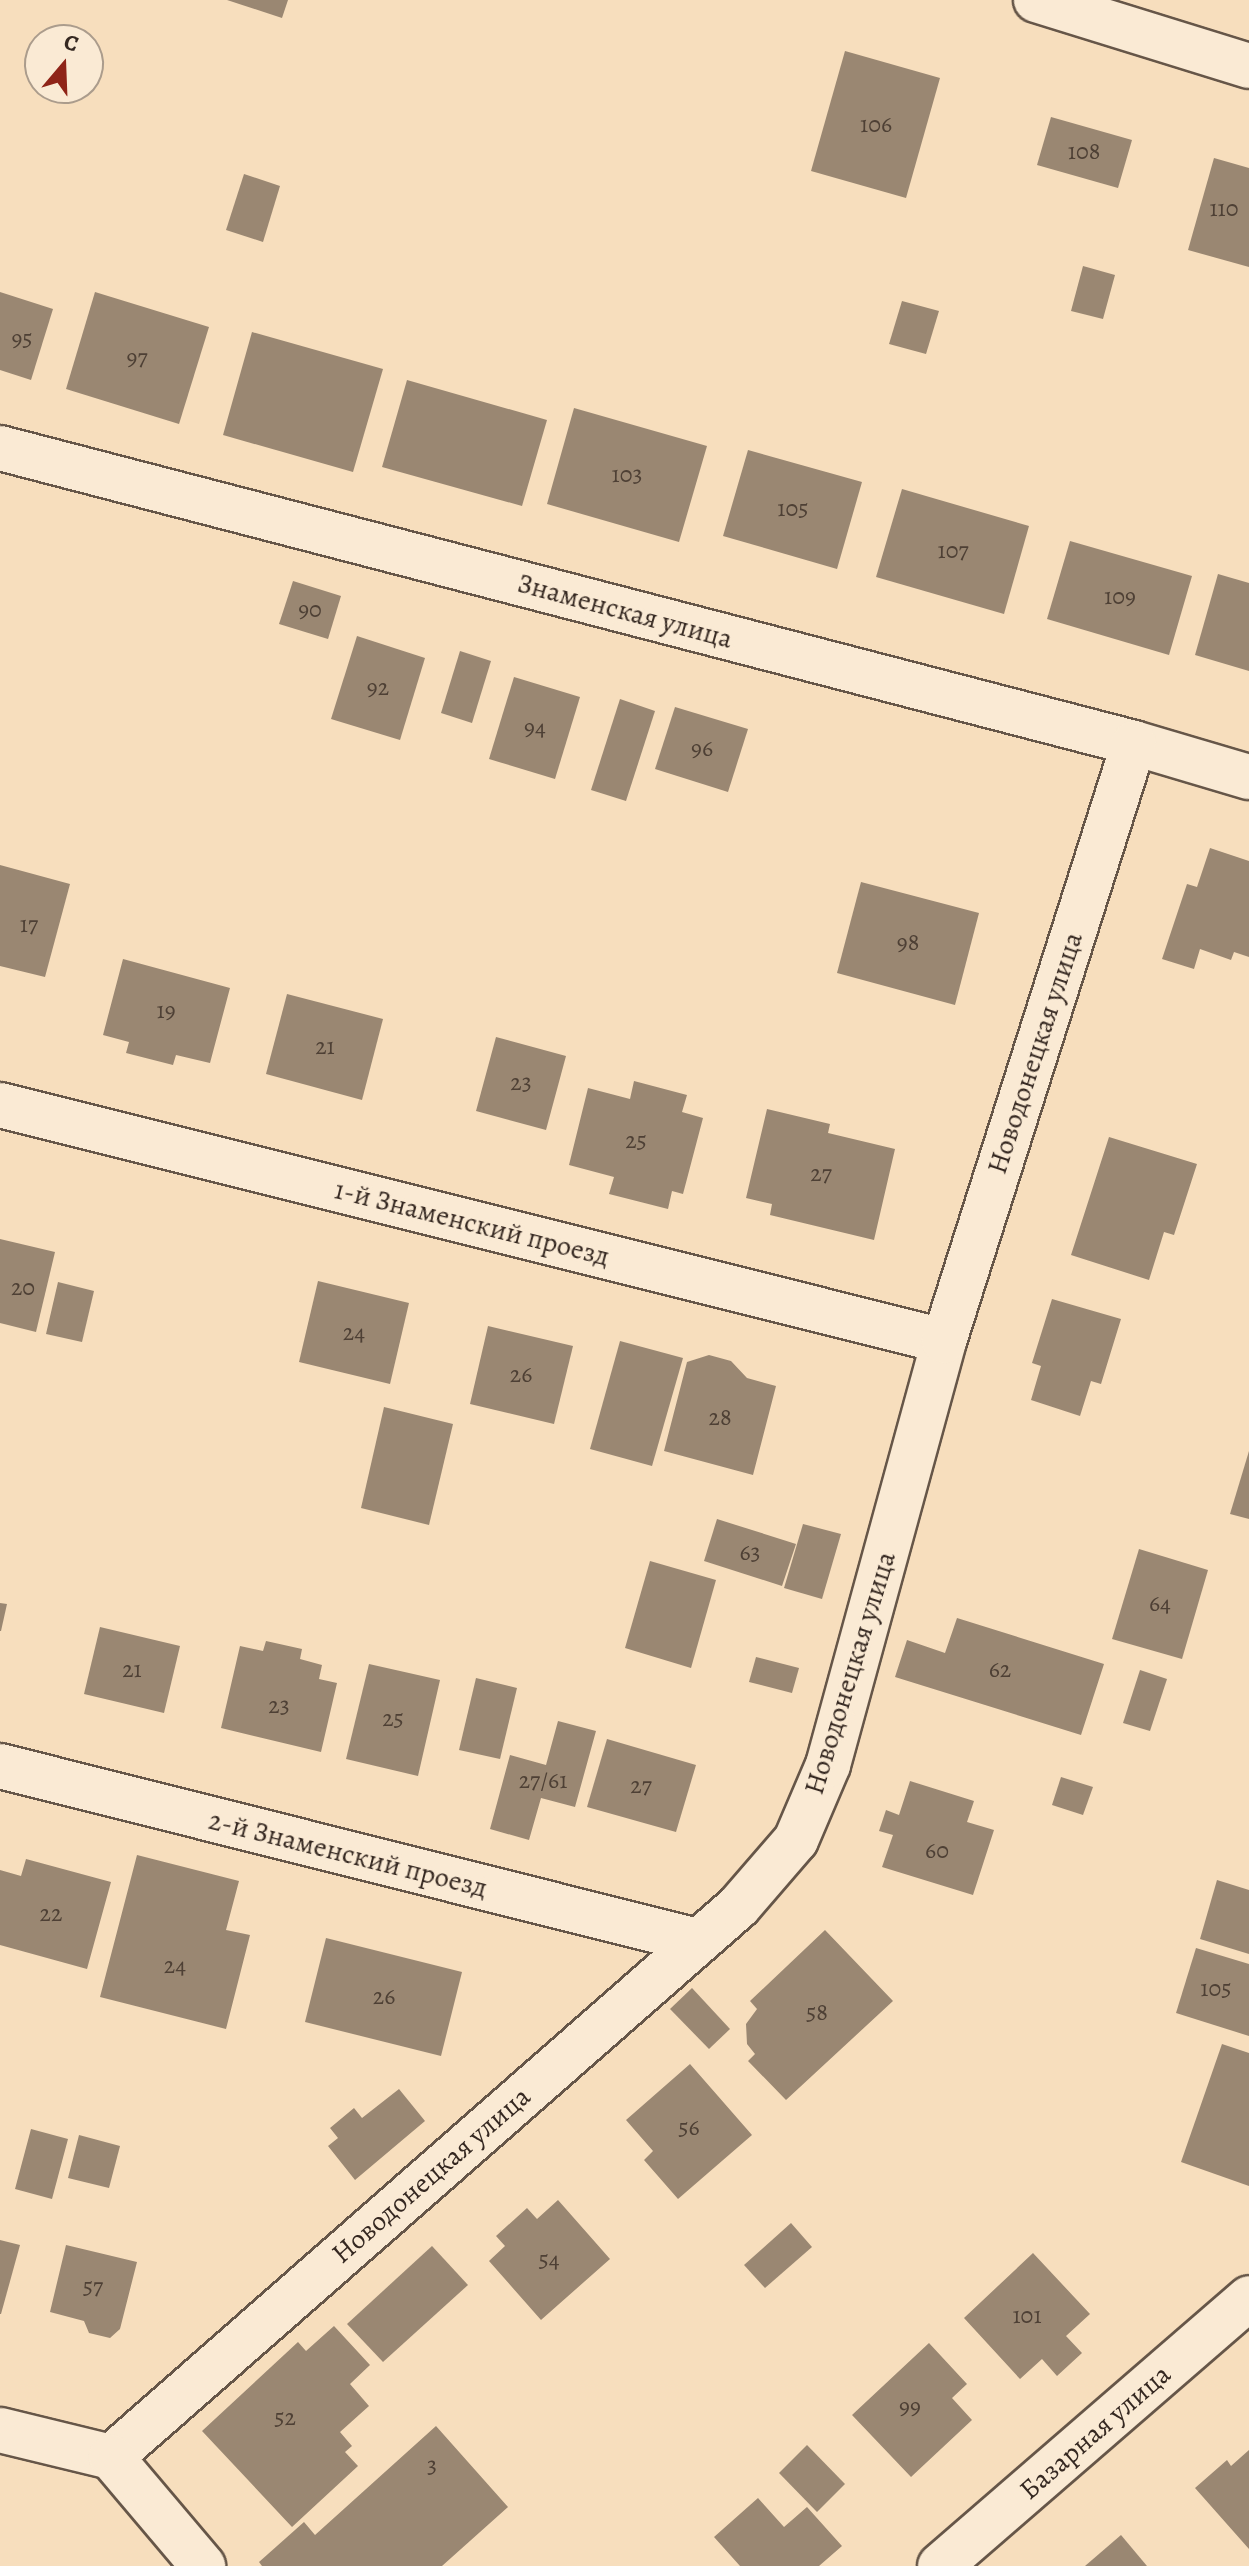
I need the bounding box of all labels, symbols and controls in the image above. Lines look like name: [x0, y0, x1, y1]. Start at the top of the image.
north arrow: [24, 24, 104, 104]
text: С: [60, 27, 82, 60]
house number: 106: [860, 111, 892, 139]
house number: 108: [1068, 138, 1100, 166]
house number: 110: [1209, 195, 1239, 223]
house number: 95: [11, 325, 33, 353]
house number: 97: [127, 344, 147, 372]
house number: 103: [612, 461, 642, 489]
house number: 105: [777, 495, 809, 523]
house number: 107: [937, 537, 969, 565]
street label: Знаменская улица: [514, 566, 736, 656]
house number: 109: [1104, 583, 1136, 611]
house number: 90: [298, 596, 322, 624]
house number: 92: [367, 674, 389, 702]
house number: 94: [524, 714, 546, 742]
house number: 96: [691, 735, 713, 763]
house number: 17: [20, 911, 38, 939]
street label: Новодонецкая улица: [980, 928, 1090, 1178]
house number: 98: [897, 929, 919, 957]
house number: 19: [156, 997, 176, 1025]
house number: 21: [315, 1033, 335, 1061]
house number: 23: [510, 1069, 532, 1097]
house number: 25: [625, 1127, 647, 1155]
house number: 27: [810, 1160, 832, 1188]
street label: 1-й Знаменский проезд: [331, 1173, 613, 1273]
house number: 20: [11, 1274, 35, 1302]
house number: 24: [343, 1319, 365, 1347]
house number: 26: [510, 1361, 532, 1389]
house number: 28: [708, 1404, 732, 1432]
house number: 63: [739, 1539, 761, 1567]
street label: Новодонецкая улица: [797, 1548, 903, 1798]
house number: 64: [1149, 1590, 1171, 1618]
house number: 21: [122, 1656, 142, 1684]
house number: 62: [989, 1656, 1011, 1684]
house number: 23: [268, 1692, 290, 1720]
house number: 25: [382, 1705, 404, 1733]
house number: 27/61: [519, 1767, 567, 1795]
house number: 27: [630, 1772, 652, 1800]
street label: 2-й Знаменский проезд: [205, 1803, 491, 1905]
house number: 60: [925, 1837, 949, 1865]
house number: 22: [40, 1900, 62, 1928]
house number: 24: [164, 1952, 186, 1980]
house number: 105: [1200, 1975, 1232, 2003]
house number: 26: [373, 1983, 395, 2011]
house number: 58: [806, 1999, 828, 2027]
street label: Новодонецкая улица: [325, 2080, 537, 2270]
house number: 56: [678, 2114, 700, 2142]
house number: 54: [538, 2246, 560, 2274]
house number: 57: [83, 2273, 103, 2301]
house number: 101: [1012, 2302, 1042, 2330]
street label: Базарная улица: [1013, 2357, 1177, 2507]
house number: 99: [899, 2393, 921, 2421]
house number: 52: [274, 2404, 296, 2432]
house number: 3: [427, 2452, 437, 2480]

